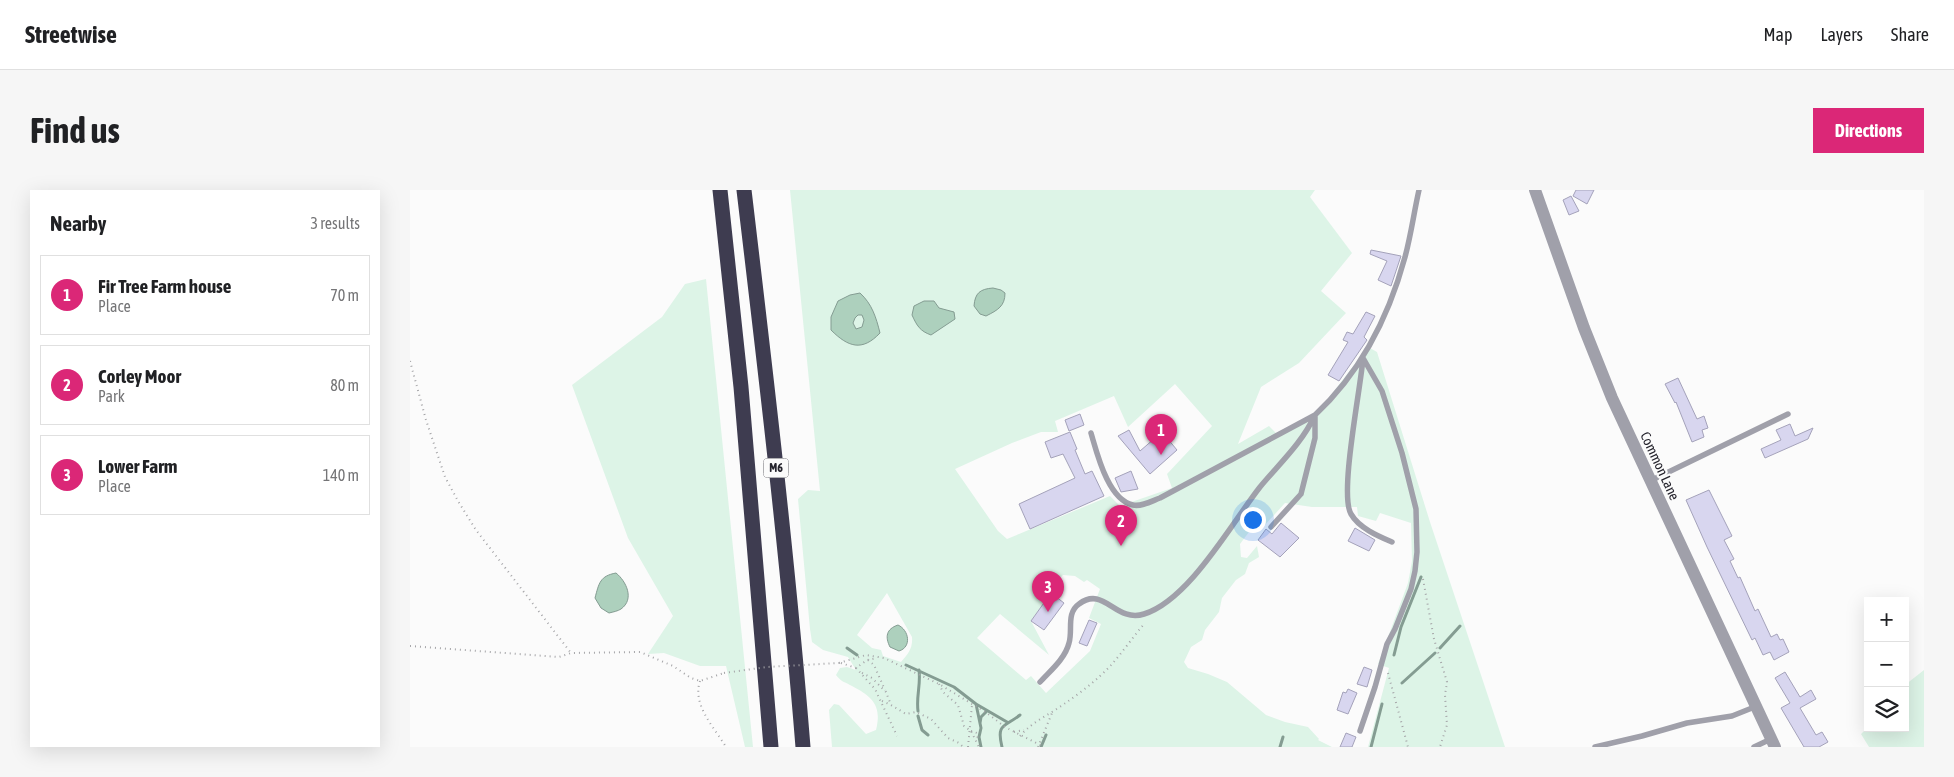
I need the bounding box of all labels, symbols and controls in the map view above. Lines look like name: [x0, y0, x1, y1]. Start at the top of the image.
text: Streetwise: [25, 21, 117, 48]
text: Map: [1763, 24, 1792, 45]
text: Layers: [1820, 24, 1863, 45]
text: Share: [1891, 24, 1929, 45]
button: Directions: [1813, 108, 1924, 153]
text: Find us: [30, 110, 120, 150]
text: Nearby: [50, 211, 106, 235]
text: 3 results: [310, 214, 360, 232]
text: Fir Tree Farm house: [98, 275, 231, 297]
text: 1: [63, 286, 71, 304]
text: 70 m: [330, 286, 359, 304]
text: Place: [98, 297, 131, 315]
text: Corley Moor: [98, 365, 181, 387]
text: 2: [63, 376, 71, 394]
text: 80 m: [330, 376, 359, 394]
text: Park: [98, 387, 125, 405]
pin: 1: [1145, 414, 1177, 455]
street label: Common Lane: [1637, 429, 1683, 503]
text: Lower Farm: [98, 455, 177, 477]
road number: M6: [764, 458, 788, 478]
text: 3: [63, 466, 71, 484]
text: 140 m: [323, 466, 359, 484]
text: Place: [98, 477, 131, 495]
pin: 2: [1105, 505, 1137, 546]
your location: [1240, 507, 1266, 533]
pin: 3: [1032, 571, 1064, 612]
map controls: [1864, 597, 1909, 732]
button: +: [1864, 597, 1909, 642]
button: −: [1864, 642, 1909, 687]
button: layers: [1864, 687, 1909, 732]

